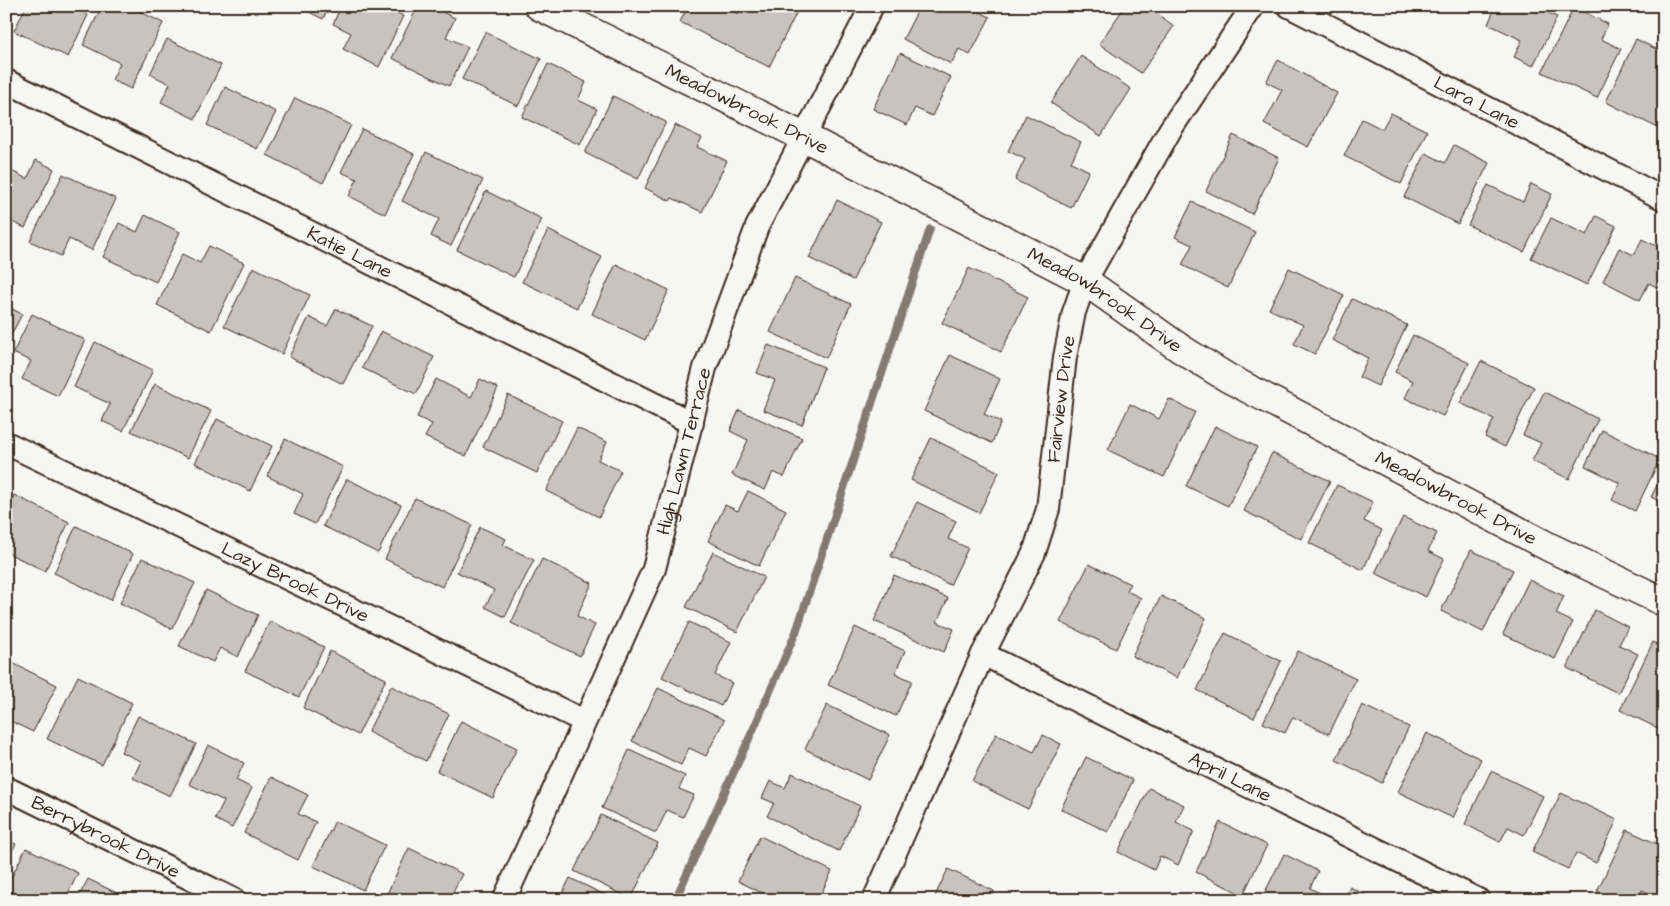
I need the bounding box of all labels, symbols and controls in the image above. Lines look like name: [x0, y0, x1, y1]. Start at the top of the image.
street label: Meadowbrook Drive: [661, 57, 833, 161]
street label: Lara Lane: [1429, 69, 1524, 136]
street label: Katie Lane: [302, 220, 397, 285]
street label: Meadowbrook Drive: [1023, 240, 1188, 359]
street label: Fairview Drive: [1040, 333, 1082, 464]
street label: High Lawn Terrace: [650, 365, 718, 538]
street label: Meadowbrook Drive: [1371, 444, 1542, 552]
street label: Lazy Brook Drive: [217, 535, 374, 629]
street label: April Lane: [1184, 745, 1276, 809]
street label: Berrybrook Drive: [27, 789, 185, 885]

